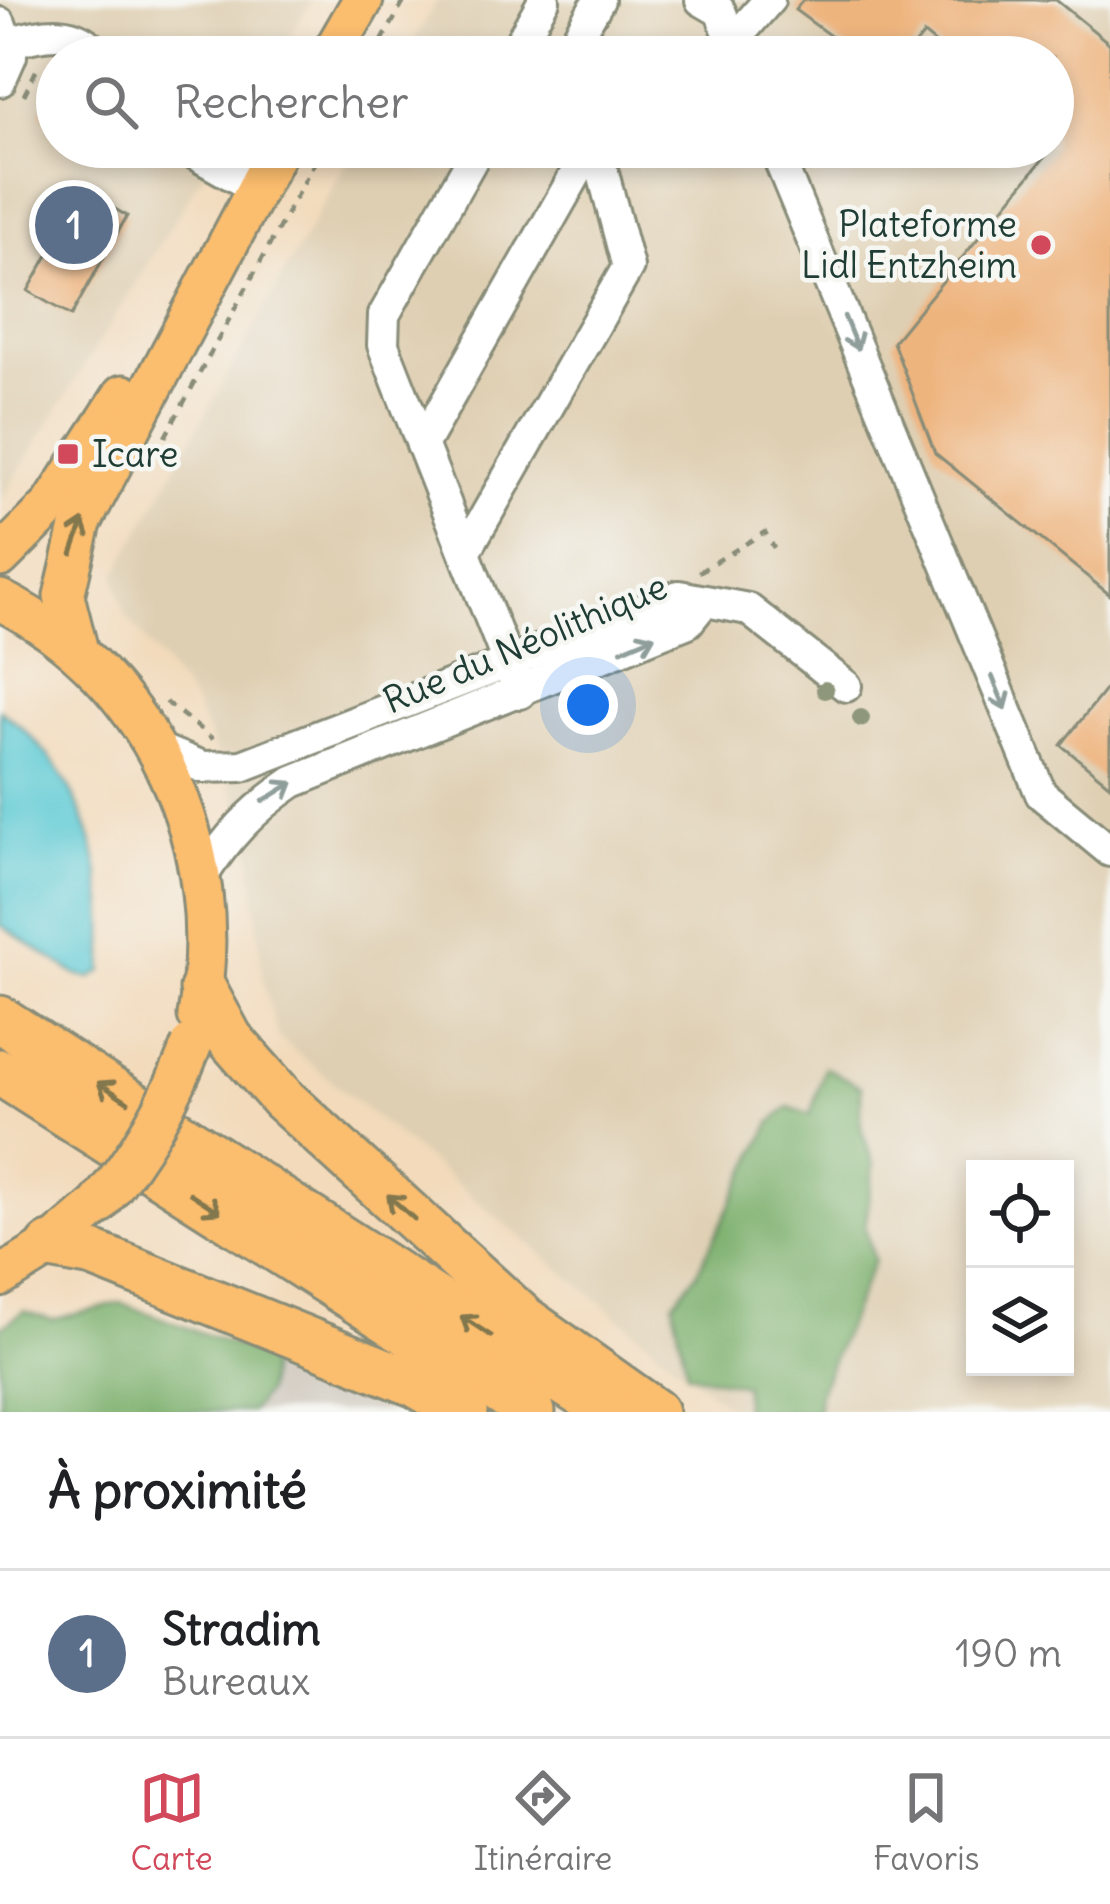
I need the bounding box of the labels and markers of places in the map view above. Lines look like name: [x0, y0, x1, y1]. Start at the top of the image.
pin: 1: [35, 180, 113, 270]
place label: Plateforme Lidl Entzheim: [801, 202, 1017, 288]
marker: Plateforme Lidl Entzheim: [1028, 232, 1054, 258]
place label: Icare: [92, 432, 178, 477]
marker: Icare: [55, 441, 81, 467]

